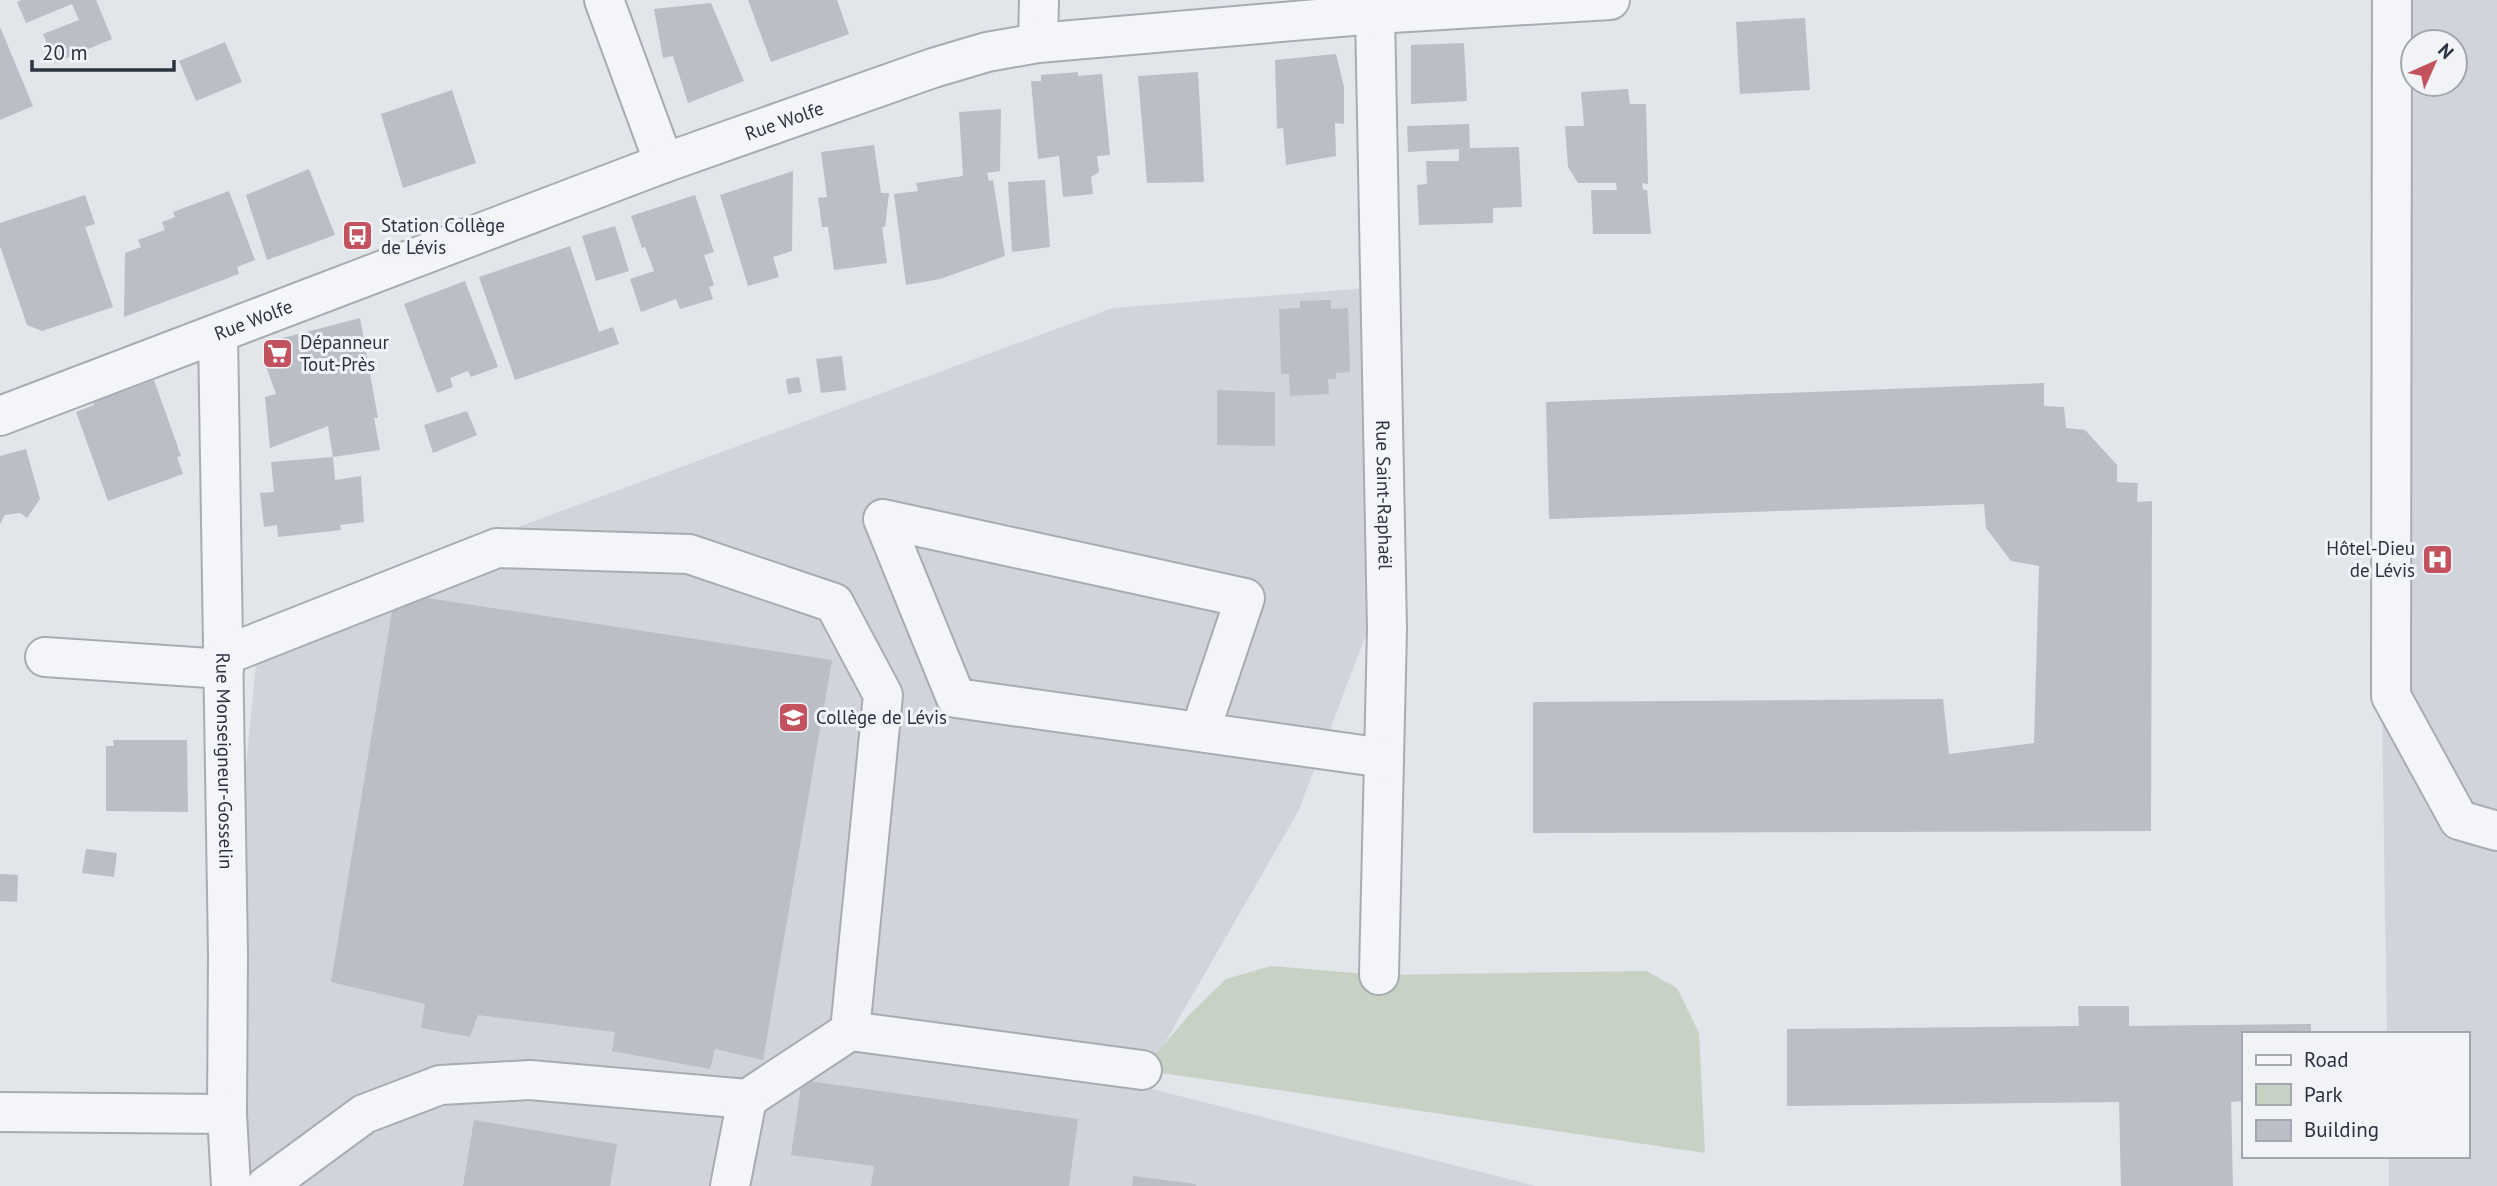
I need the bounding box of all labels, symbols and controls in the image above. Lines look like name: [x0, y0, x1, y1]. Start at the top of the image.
scale bar: [32, 28, 173, 72]
north arrow: [2399, 28, 2469, 98]
text: N: [2433, 38, 2459, 64]
text: 20 m: [42, 39, 88, 66]
street label: Rue Wolfe: [742, 96, 827, 146]
place label: Station Collège de Lévis: [381, 213, 505, 259]
bus stop icon: Station Collège de Lévis: [341, 219, 375, 253]
street label: Rue Wolfe: [211, 294, 296, 345]
place label: Dépanneur Tout-Près: [300, 330, 389, 376]
supermarket icon: Dépanneur Tout-Près: [260, 336, 294, 370]
street label: Rue Saint-Raphaël: [1371, 420, 1398, 570]
place label: Hôtel-Dieu de Lévis: [2326, 536, 2415, 582]
hospital icon: Hôtel-Dieu de Lévis: [2421, 542, 2455, 576]
street label: Rue Monseigneur-Gosselin: [211, 652, 239, 870]
school or university icon: Collège de Lévis: [776, 700, 810, 734]
place label: Collège de Lévis: [816, 705, 947, 729]
legend: [2242, 1032, 2469, 1158]
text: Road: [2304, 1046, 2348, 1073]
text: Park: [2304, 1081, 2343, 1108]
text: Building: [2304, 1116, 2379, 1143]

